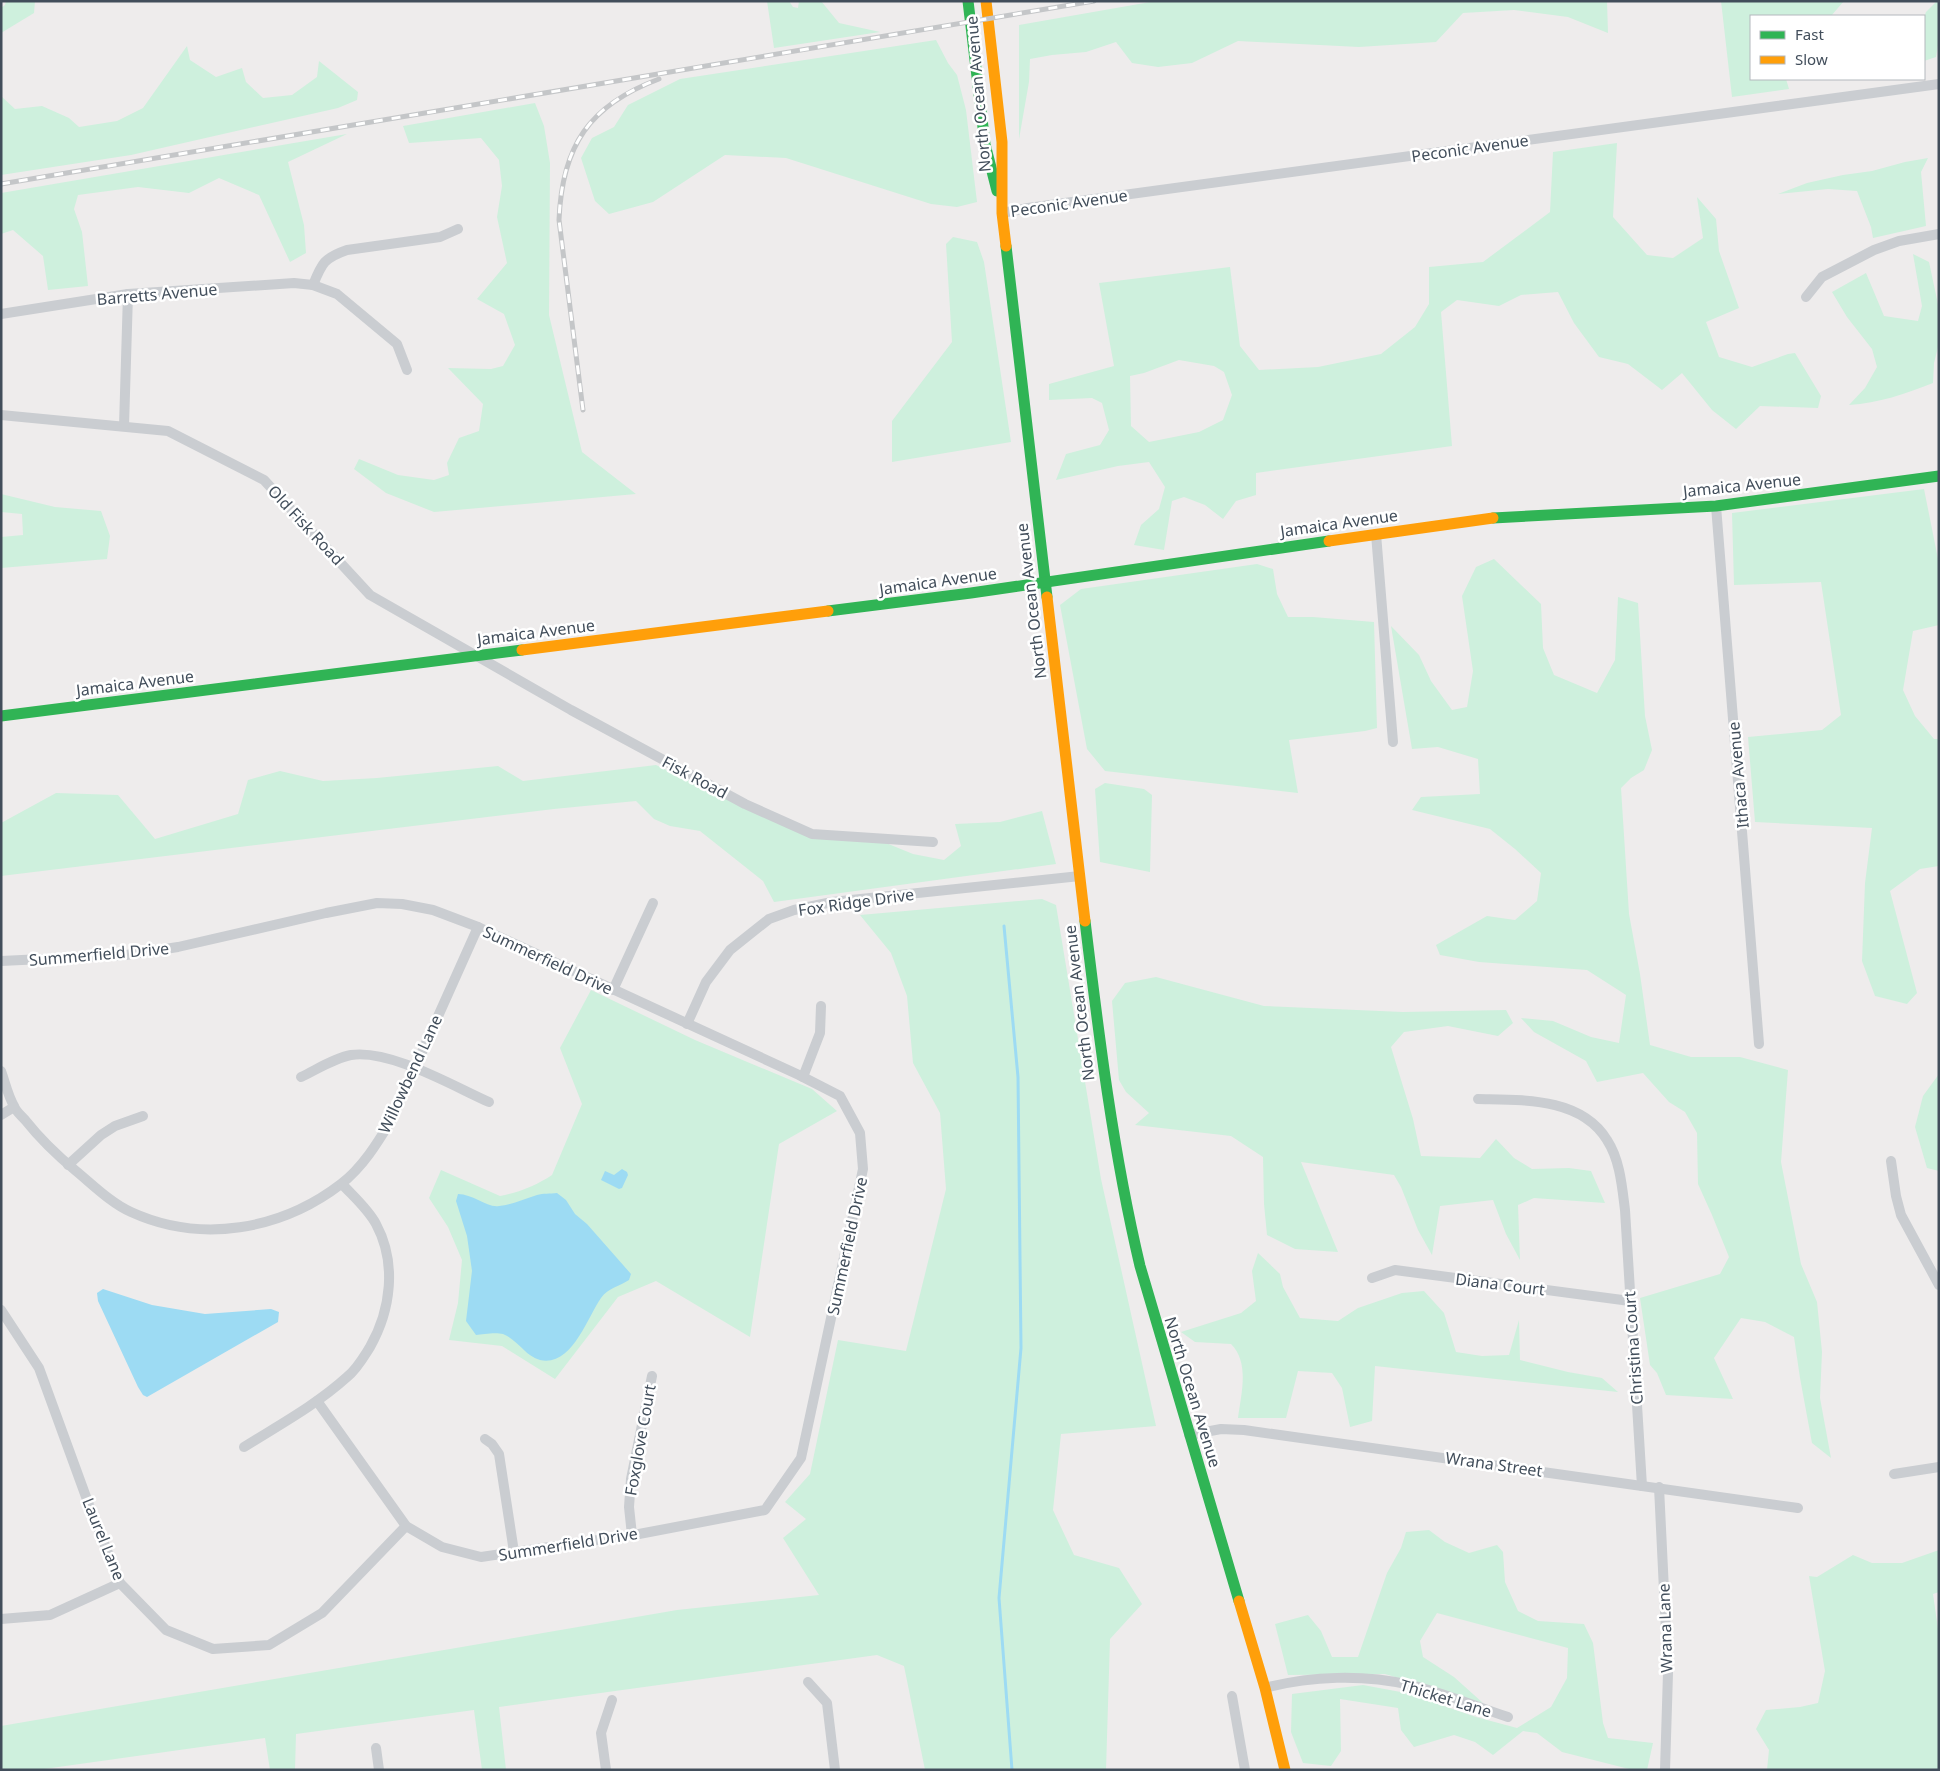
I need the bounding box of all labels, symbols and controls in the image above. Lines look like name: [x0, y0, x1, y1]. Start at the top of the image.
street label: North Ocean Avenue: [960, 15, 996, 173]
legend: [1750, 15, 1925, 80]
text: Fast: [1795, 24, 1824, 44]
text: Slow: [1795, 49, 1828, 69]
street label: Peconic Avenue: [1410, 129, 1530, 167]
street label: Peconic Avenue: [1009, 184, 1129, 222]
street label: Barretts Avenue: [96, 278, 218, 310]
street label: Jamaica Avenue: [1680, 468, 1802, 502]
street label: Old Fisk Road: [263, 480, 349, 570]
street label: Jamaica Avenue: [1277, 504, 1399, 542]
street label: North Ocean Avenue: [1011, 522, 1051, 680]
street label: Jamaica Avenue: [876, 562, 998, 600]
street label: Jamaica Avenue: [474, 614, 596, 650]
street label: Jamaica Avenue: [73, 665, 195, 701]
street label: Ithaca Avenue: [1722, 721, 1754, 829]
street label: Fisk Road: [658, 751, 732, 803]
street label: Fox Ridge Drive: [797, 883, 915, 921]
street label: Summerfield Drive: [480, 920, 616, 1000]
street label: North Ocean Avenue: [1059, 924, 1099, 1082]
street label: Summerfield Drive: [28, 937, 170, 971]
street label: Willowbend Lane: [373, 1011, 447, 1137]
street label: Summerfield Drive: [822, 1175, 872, 1317]
street label: Diana Court: [1454, 1268, 1546, 1300]
street label: Christina Court: [1618, 1290, 1648, 1405]
street label: North Ocean Avenue: [1160, 1314, 1226, 1470]
street label: Foxglove Court: [619, 1382, 661, 1497]
street label: Wrana Street: [1444, 1446, 1544, 1482]
street label: Laurel Lane: [77, 1494, 131, 1584]
street label: Summerfield Drive: [497, 1522, 639, 1566]
street label: Wrana Lane: [1652, 1583, 1678, 1673]
street label: Thicket Lane: [1398, 1674, 1494, 1722]

